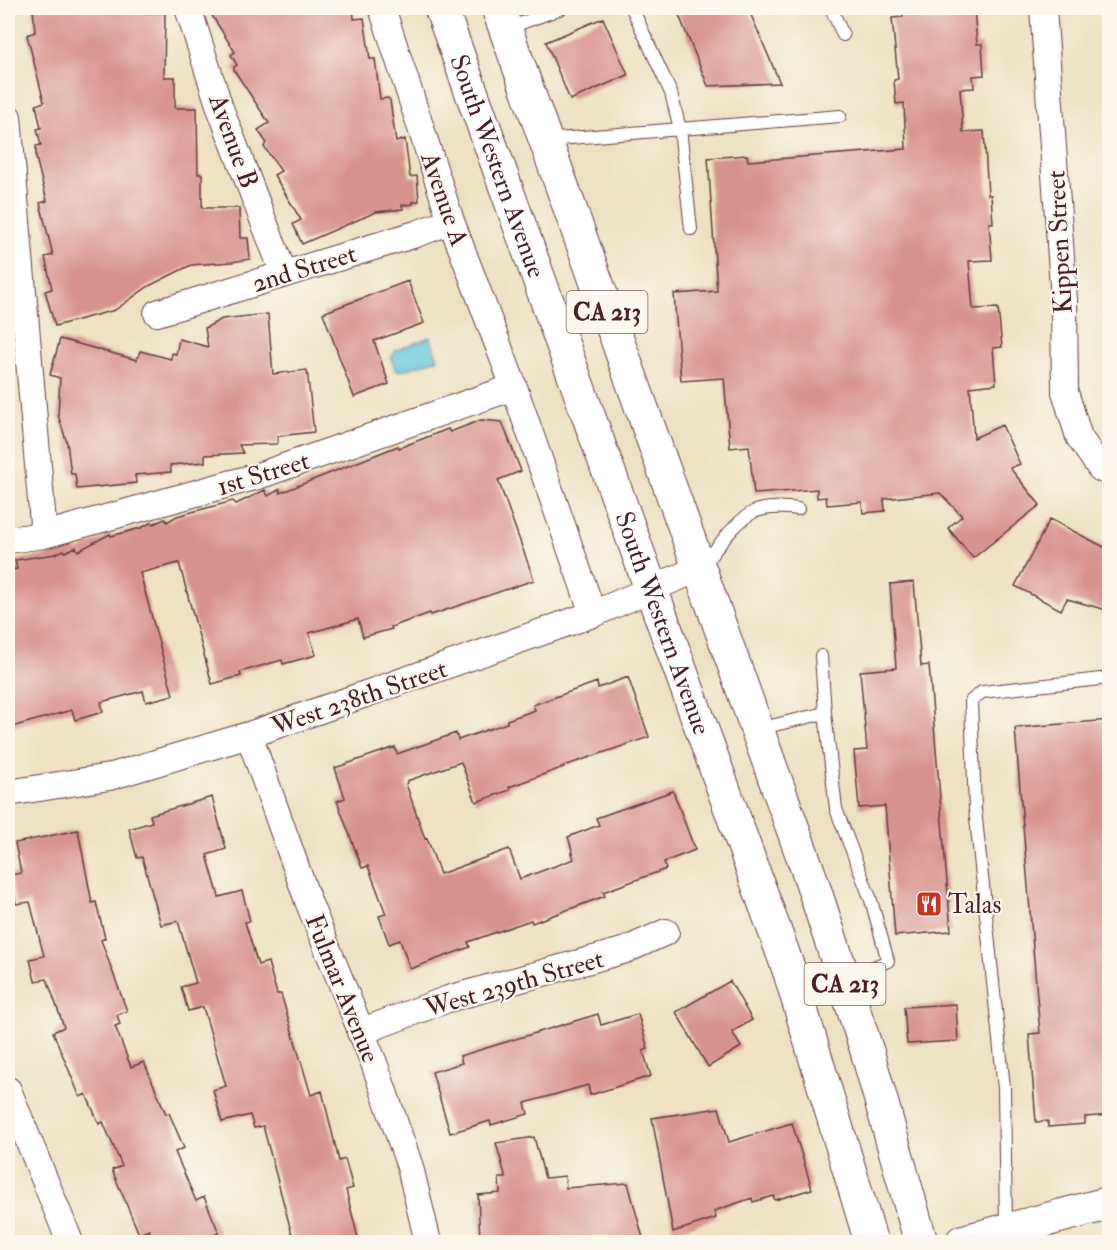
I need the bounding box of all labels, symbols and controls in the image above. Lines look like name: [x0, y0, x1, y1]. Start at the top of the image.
street label: South Western Avenue: [442, 50, 552, 282]
street label: Avenue B: [201, 89, 265, 193]
street label: Avenue A: [413, 147, 475, 251]
street label: Kippen Street: [1040, 169, 1081, 315]
street label: 2nd Street: [248, 238, 360, 300]
road number: CA 213: [566, 291, 648, 333]
street label: 1st Street: [213, 445, 313, 503]
street label: South Western Avenue: [607, 507, 718, 739]
street label: West 238th Street: [266, 653, 451, 743]
restaurant icon: Talas: [914, 889, 944, 919]
place label: Talas: [948, 889, 1001, 921]
street label: Fulmar Avenue: [298, 910, 386, 1067]
street label: West 239th Street: [420, 943, 607, 1025]
road number: CA 213: [804, 963, 886, 1005]

